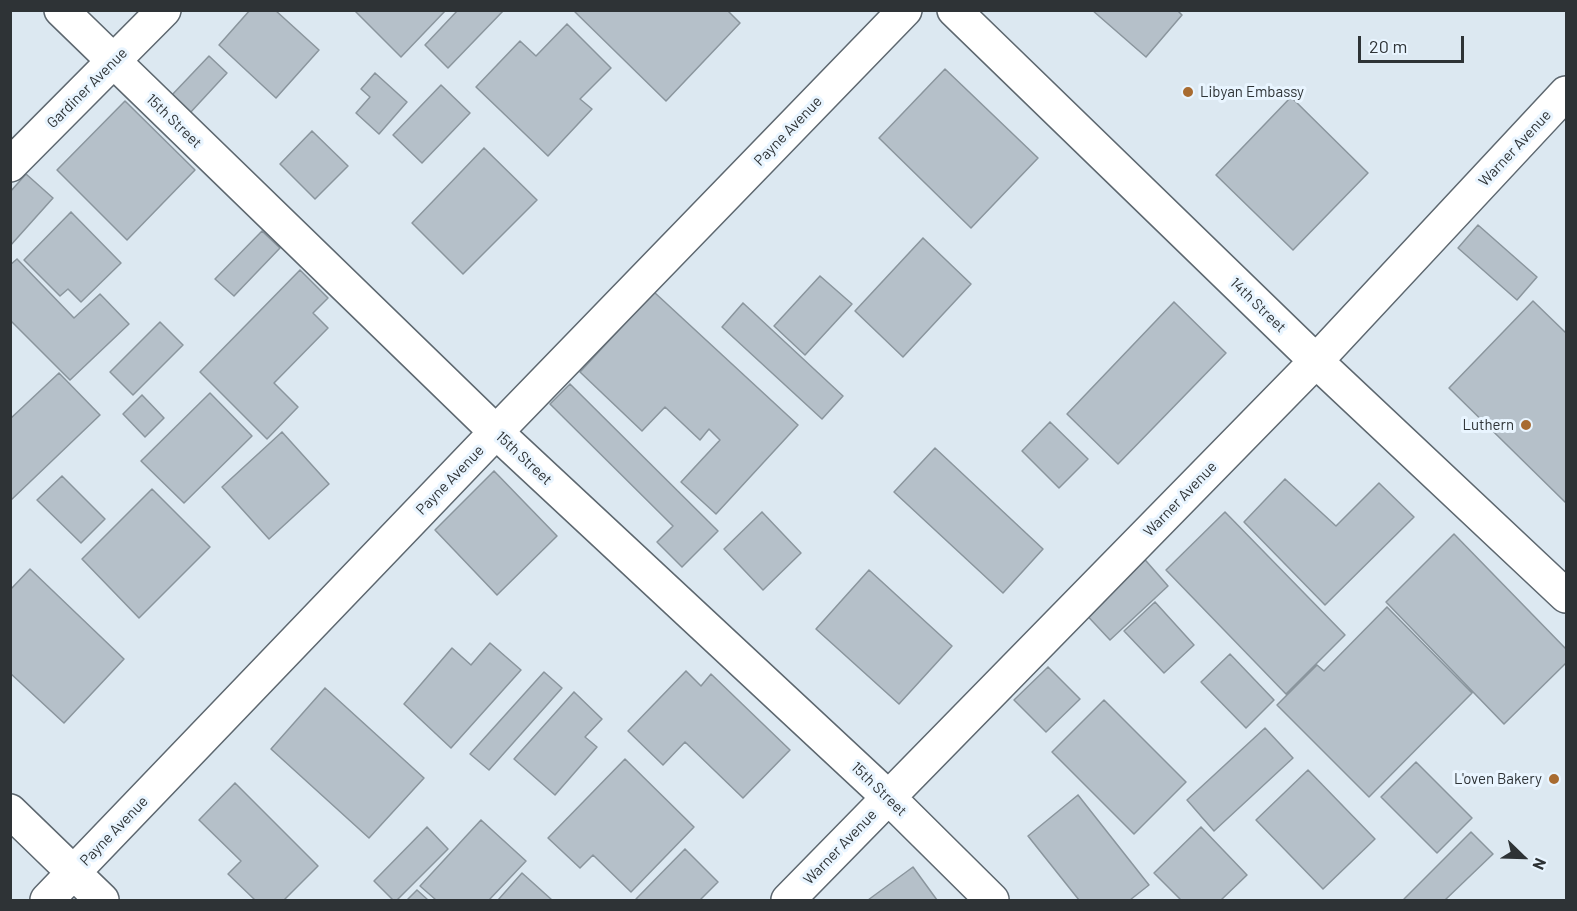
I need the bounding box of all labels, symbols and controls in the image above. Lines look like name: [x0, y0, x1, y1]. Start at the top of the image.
scale bar: [1361, 24, 1468, 62]
text: 20 m: [1369, 35, 1407, 57]
street label: Gardiner Avenue: [43, 44, 131, 132]
place label: Libyan Embassy: [1200, 83, 1304, 101]
marker: Libyan Embassy: [1181, 85, 1195, 99]
street label: 15th Street: [142, 90, 206, 152]
street label: Payne Avenue: [750, 92, 826, 170]
street label: Warner Avenue: [1475, 106, 1555, 190]
street label: 14th Street: [1226, 274, 1290, 336]
place label: Luthern: [1462, 416, 1514, 434]
marker: Luthern: [1519, 418, 1533, 432]
street label: 15th Street: [492, 427, 556, 489]
street label: Payne Avenue: [412, 441, 488, 519]
street label: Warner Avenue: [1140, 458, 1220, 540]
street label: 15th Street: [847, 758, 911, 820]
place label: L'oven Bakery: [1454, 770, 1542, 788]
marker: L'oven Bakery: [1547, 772, 1561, 786]
street label: Payne Avenue: [76, 792, 152, 870]
street label: Warner Avenue: [800, 806, 880, 888]
north arrow: [1493, 827, 1553, 887]
text: N: [1529, 856, 1551, 873]

